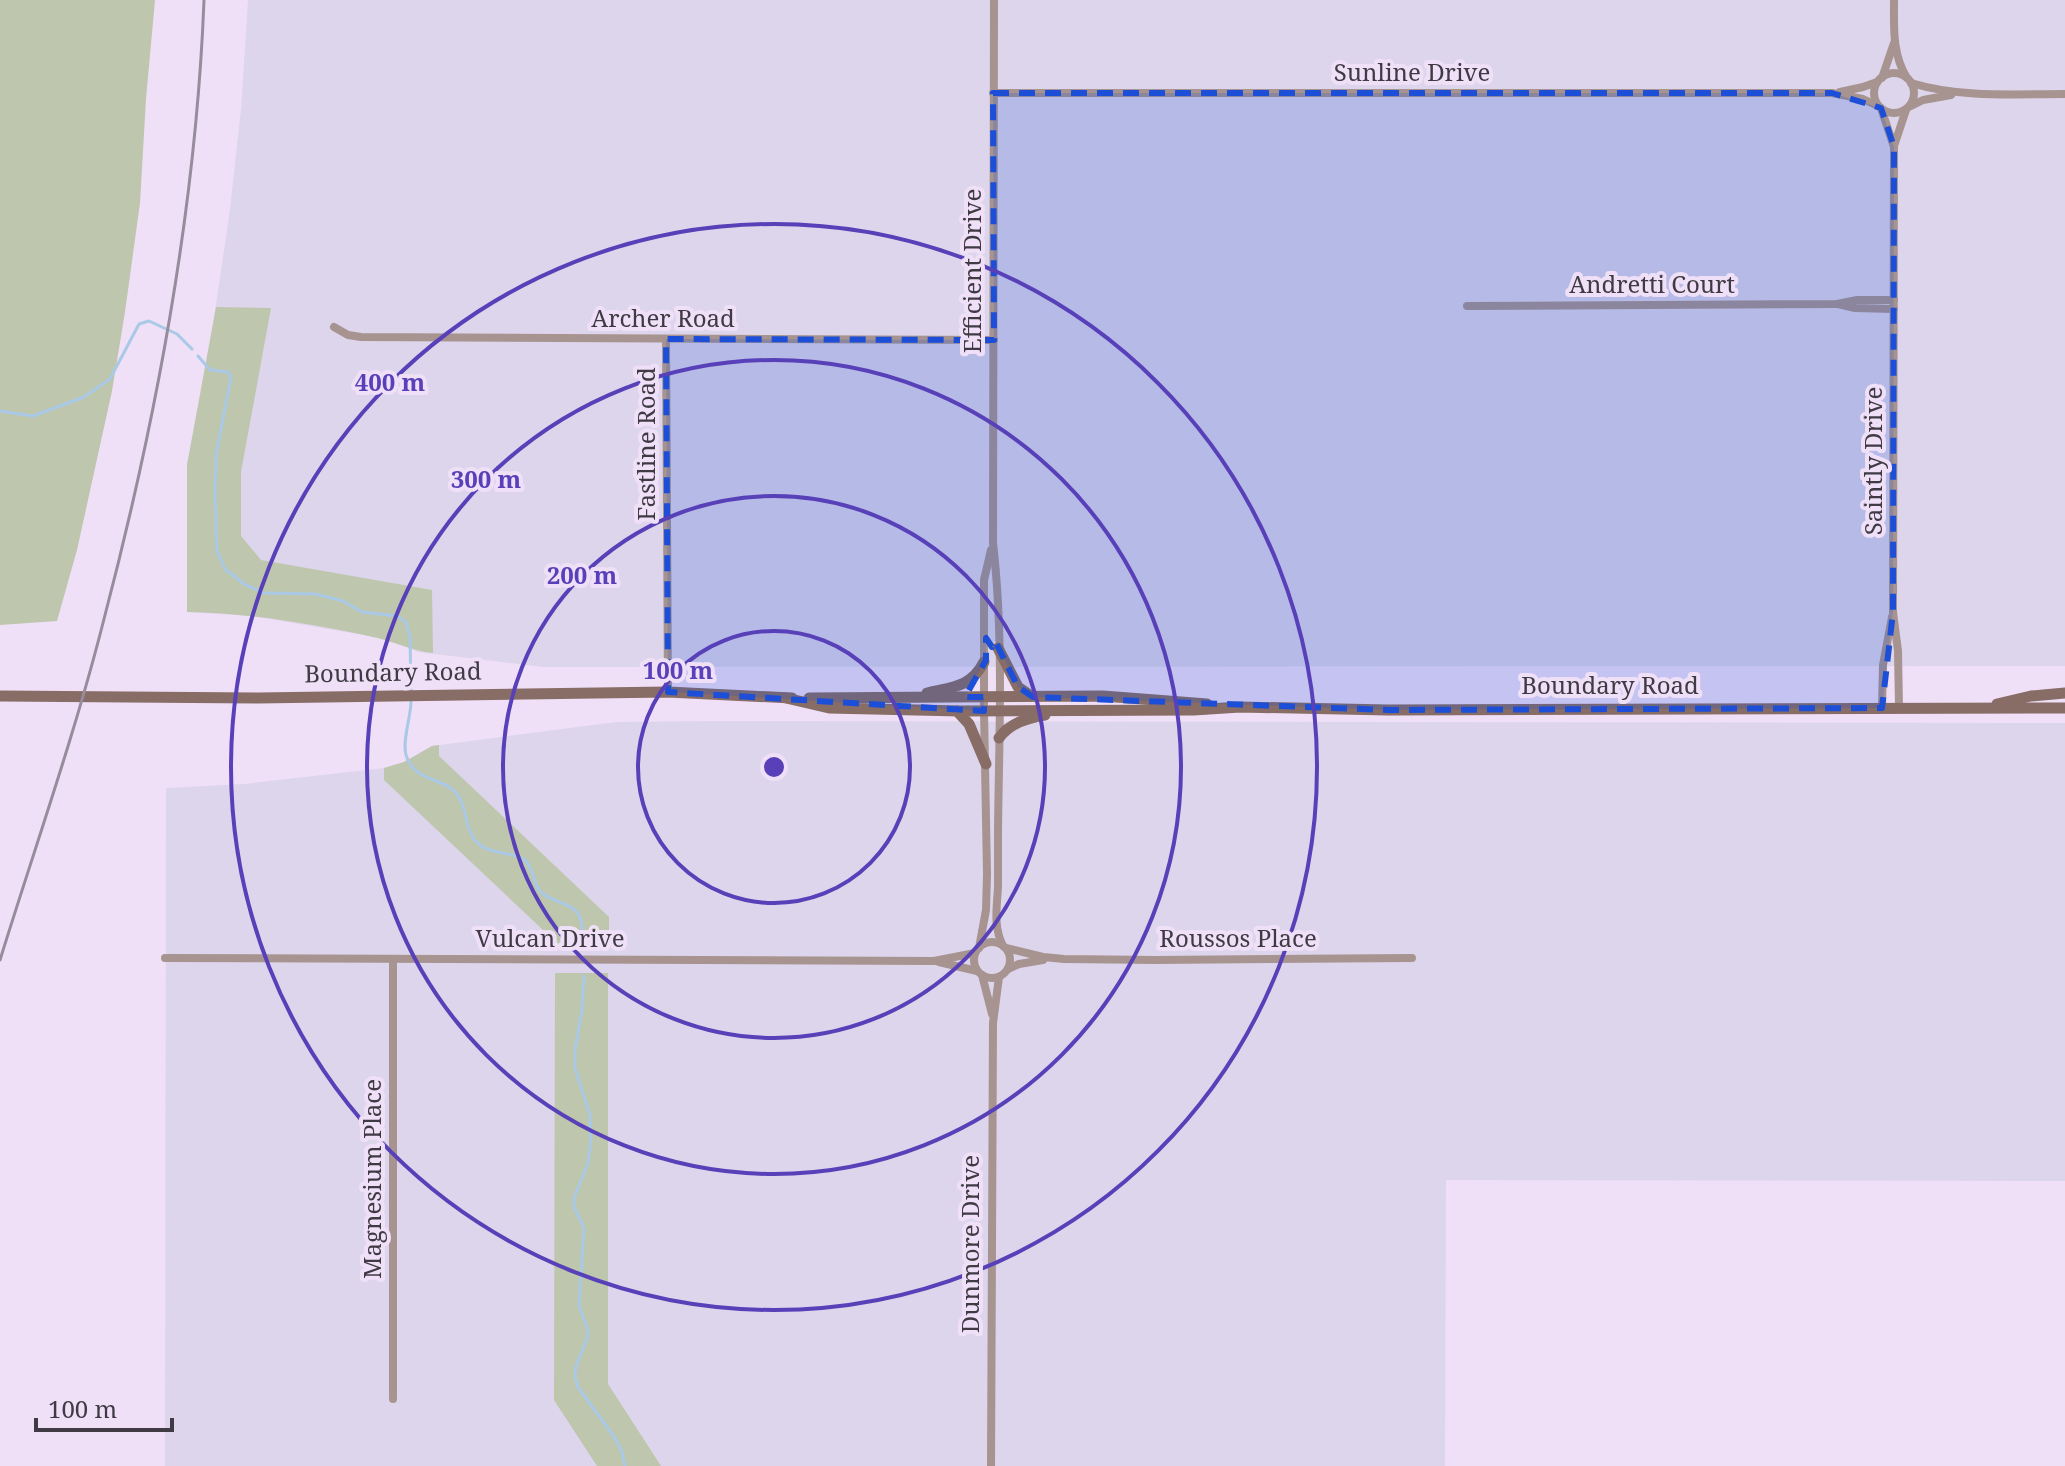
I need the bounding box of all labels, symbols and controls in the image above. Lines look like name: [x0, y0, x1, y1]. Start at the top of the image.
street label: Sunline Drive: [1334, 55, 1490, 88]
street label: Efficient Drive: [955, 189, 988, 353]
street label: Andretti Court: [1569, 267, 1735, 300]
street label: Archer Road: [591, 301, 735, 334]
text: 400 m: [355, 365, 426, 398]
street label: Fastline Road: [629, 367, 662, 521]
street label: Saintly Drive: [1856, 387, 1889, 535]
text: 300 m: [451, 462, 522, 495]
text: 200 m: [547, 558, 618, 591]
street label: Boundary Road: [304, 653, 482, 690]
text: 100 m: [643, 653, 714, 686]
street label: Boundary Road: [1521, 668, 1699, 701]
centre of rings: [760, 753, 788, 781]
street label: Vulcan Drive: [475, 921, 625, 954]
street label: Roussos Place: [1159, 921, 1317, 954]
street label: Magnesium Place: [355, 1079, 388, 1279]
street label: Dunmore Drive: [953, 1155, 986, 1333]
scale bar: [36, 1382, 172, 1432]
text: 100 m: [48, 1392, 117, 1425]

